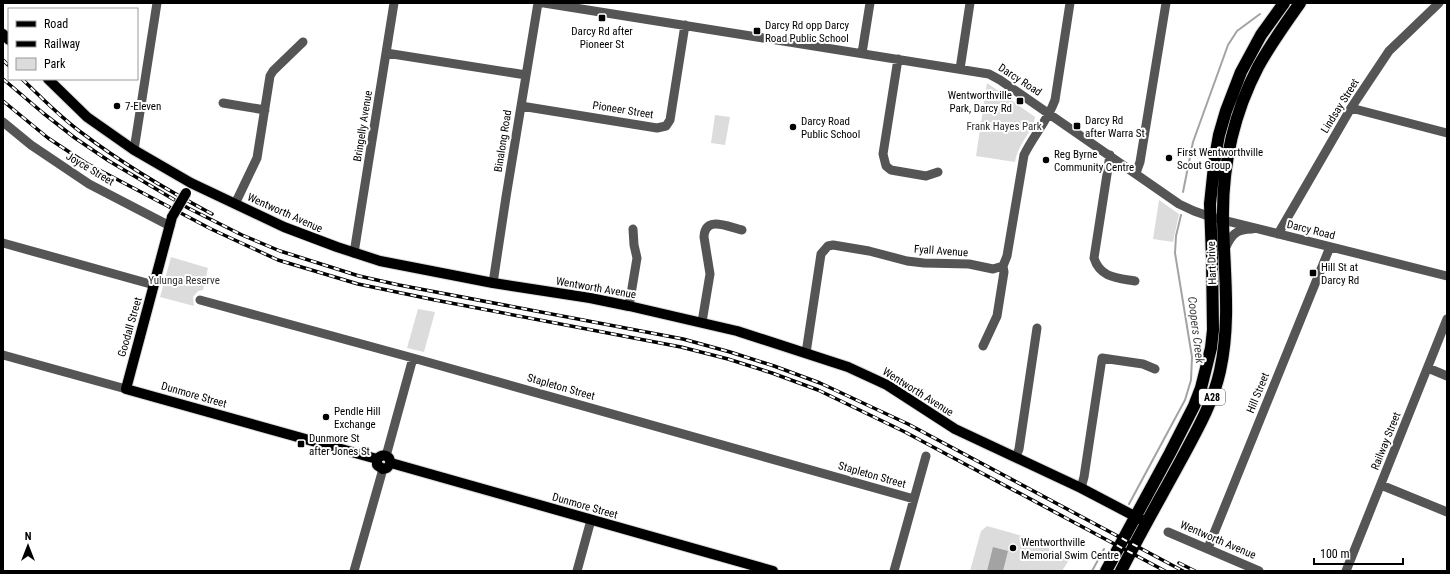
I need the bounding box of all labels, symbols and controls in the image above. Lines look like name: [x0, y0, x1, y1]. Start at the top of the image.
legend: [8, 8, 138, 80]
marker: Darcy Rd after Pioneer St: [597, 13, 607, 23]
text: Road: [44, 17, 68, 31]
place label: Darcy Rd opp Darcy Road Public School: [765, 19, 850, 45]
place label: Darcy Rd after Pioneer St: [571, 25, 633, 51]
marker: Darcy Rd opp Darcy Road Public School: [752, 26, 762, 36]
text: Railway: [44, 37, 80, 51]
text: Park: [44, 57, 66, 71]
street label: Darcy Road: [996, 61, 1044, 99]
street label: Lindsay Street: [1318, 76, 1362, 136]
place label: Wentworthville Park, Darcy Rd: [948, 89, 1012, 115]
street label: Bringelly Avenue: [351, 90, 375, 162]
marker: Wentworthville Park, Darcy Rd: [1015, 96, 1025, 106]
street label: Pioneer Street: [592, 99, 654, 121]
place label: 7-Eleven: [125, 100, 161, 113]
marker: 7-Eleven: [112, 101, 122, 111]
street label: Binalong Road: [492, 109, 514, 173]
place label: Darcy Rd after Warra St: [1085, 114, 1145, 140]
place label: Darcy Road Public School: [801, 115, 860, 141]
park label: Frank Hayes Park: [966, 120, 1042, 133]
marker: Darcy Rd after Warra St: [1072, 121, 1082, 131]
marker: Darcy Road Public School: [788, 122, 798, 132]
place label: First Wentworthville Scout Group: [1177, 146, 1263, 172]
place label: Reg Byrne Community Centre: [1054, 148, 1134, 174]
street label: Joyce Street: [64, 150, 116, 188]
marker: First Wentworthville Scout Group: [1164, 153, 1174, 163]
marker: Reg Byrne Community Centre: [1041, 155, 1051, 165]
street label: Wentworth Avenue: [245, 191, 325, 235]
street label: Darcy Road: [1286, 218, 1336, 242]
street label: Hart Drive: [1205, 241, 1219, 285]
street label: Fyall Avenue: [914, 243, 968, 259]
place label: Hill St at Darcy Rd: [1321, 261, 1359, 287]
marker: Hill St at Darcy Rd: [1308, 268, 1318, 278]
park label: Yulunga Reserve: [148, 274, 220, 287]
street label: Wentworth Avenue: [555, 275, 637, 301]
street label: Goodall Street: [115, 296, 145, 358]
water label: Coopers Creek: [1185, 296, 1207, 365]
street label: Wentworth Avenue: [880, 365, 956, 419]
street label: Stapleton Street: [526, 371, 596, 403]
street label: Hill Street: [1244, 371, 1272, 415]
street label: Dunmore Street: [160, 379, 228, 411]
road number: A28: [1199, 389, 1225, 405]
place label: Pendle Hill Exchange: [334, 405, 381, 431]
street label: Railway Street: [1368, 410, 1404, 472]
marker: Pendle Hill Exchange: [321, 412, 331, 422]
place label: Dunmore St after Jones St: [309, 432, 370, 458]
marker: Dunmore St after Jones St: [296, 439, 306, 449]
street label: Stapleton Street: [837, 459, 907, 491]
street label: Dunmore Street: [551, 490, 619, 522]
street label: Wentworth Avenue: [1178, 518, 1258, 562]
north arrow: [8, 526, 48, 566]
text: N: [25, 530, 32, 543]
place label: Wentworthville Memorial Swim Centre: [1021, 536, 1119, 562]
scale bar: [1314, 540, 1403, 566]
marker: Wentworthville Memorial Swim Centre: [1008, 543, 1018, 553]
text: 100 m: [1320, 547, 1350, 561]

